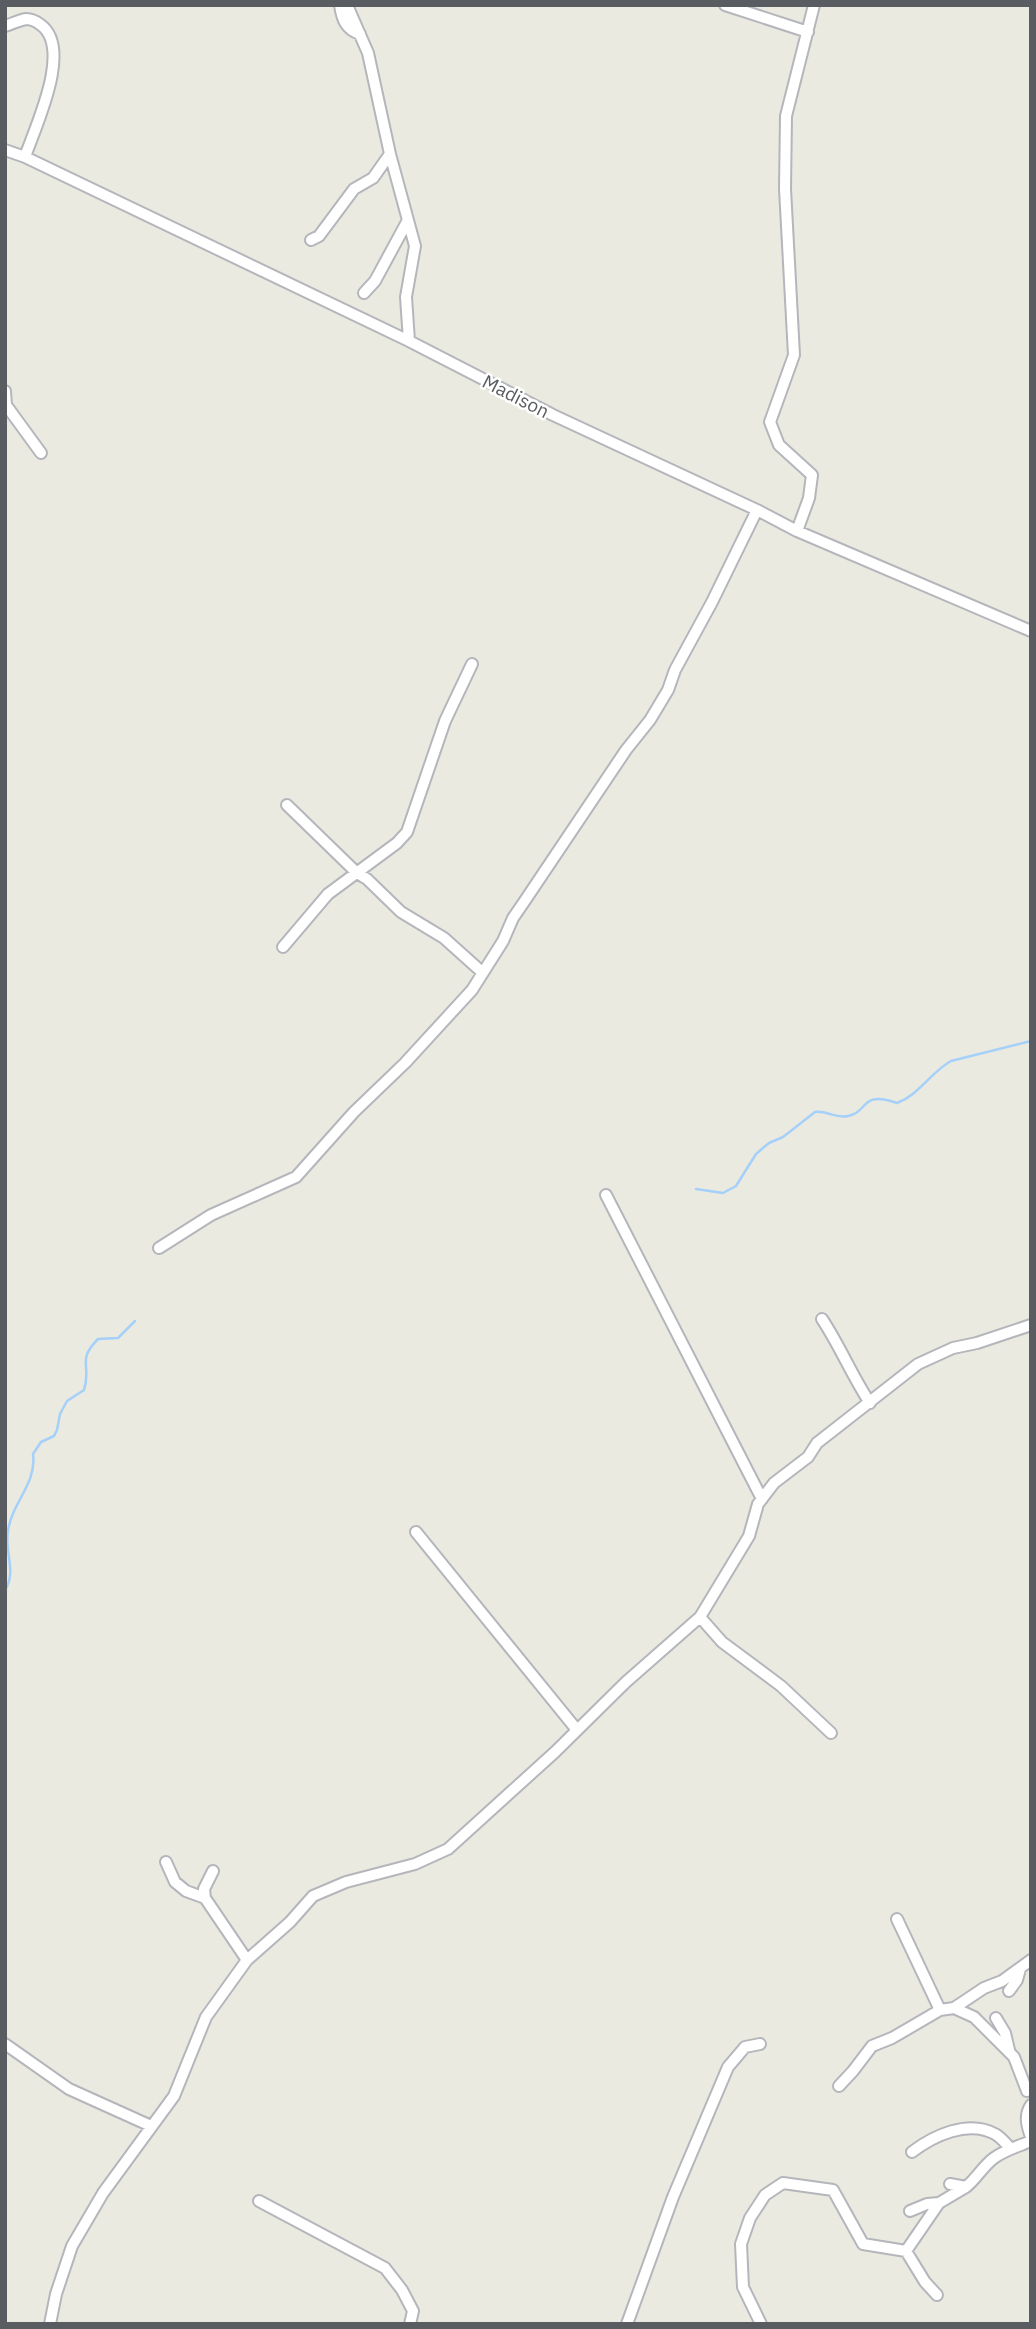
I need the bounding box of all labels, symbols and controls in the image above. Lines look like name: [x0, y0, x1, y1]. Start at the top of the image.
street label: Madison: [478, 369, 554, 423]

